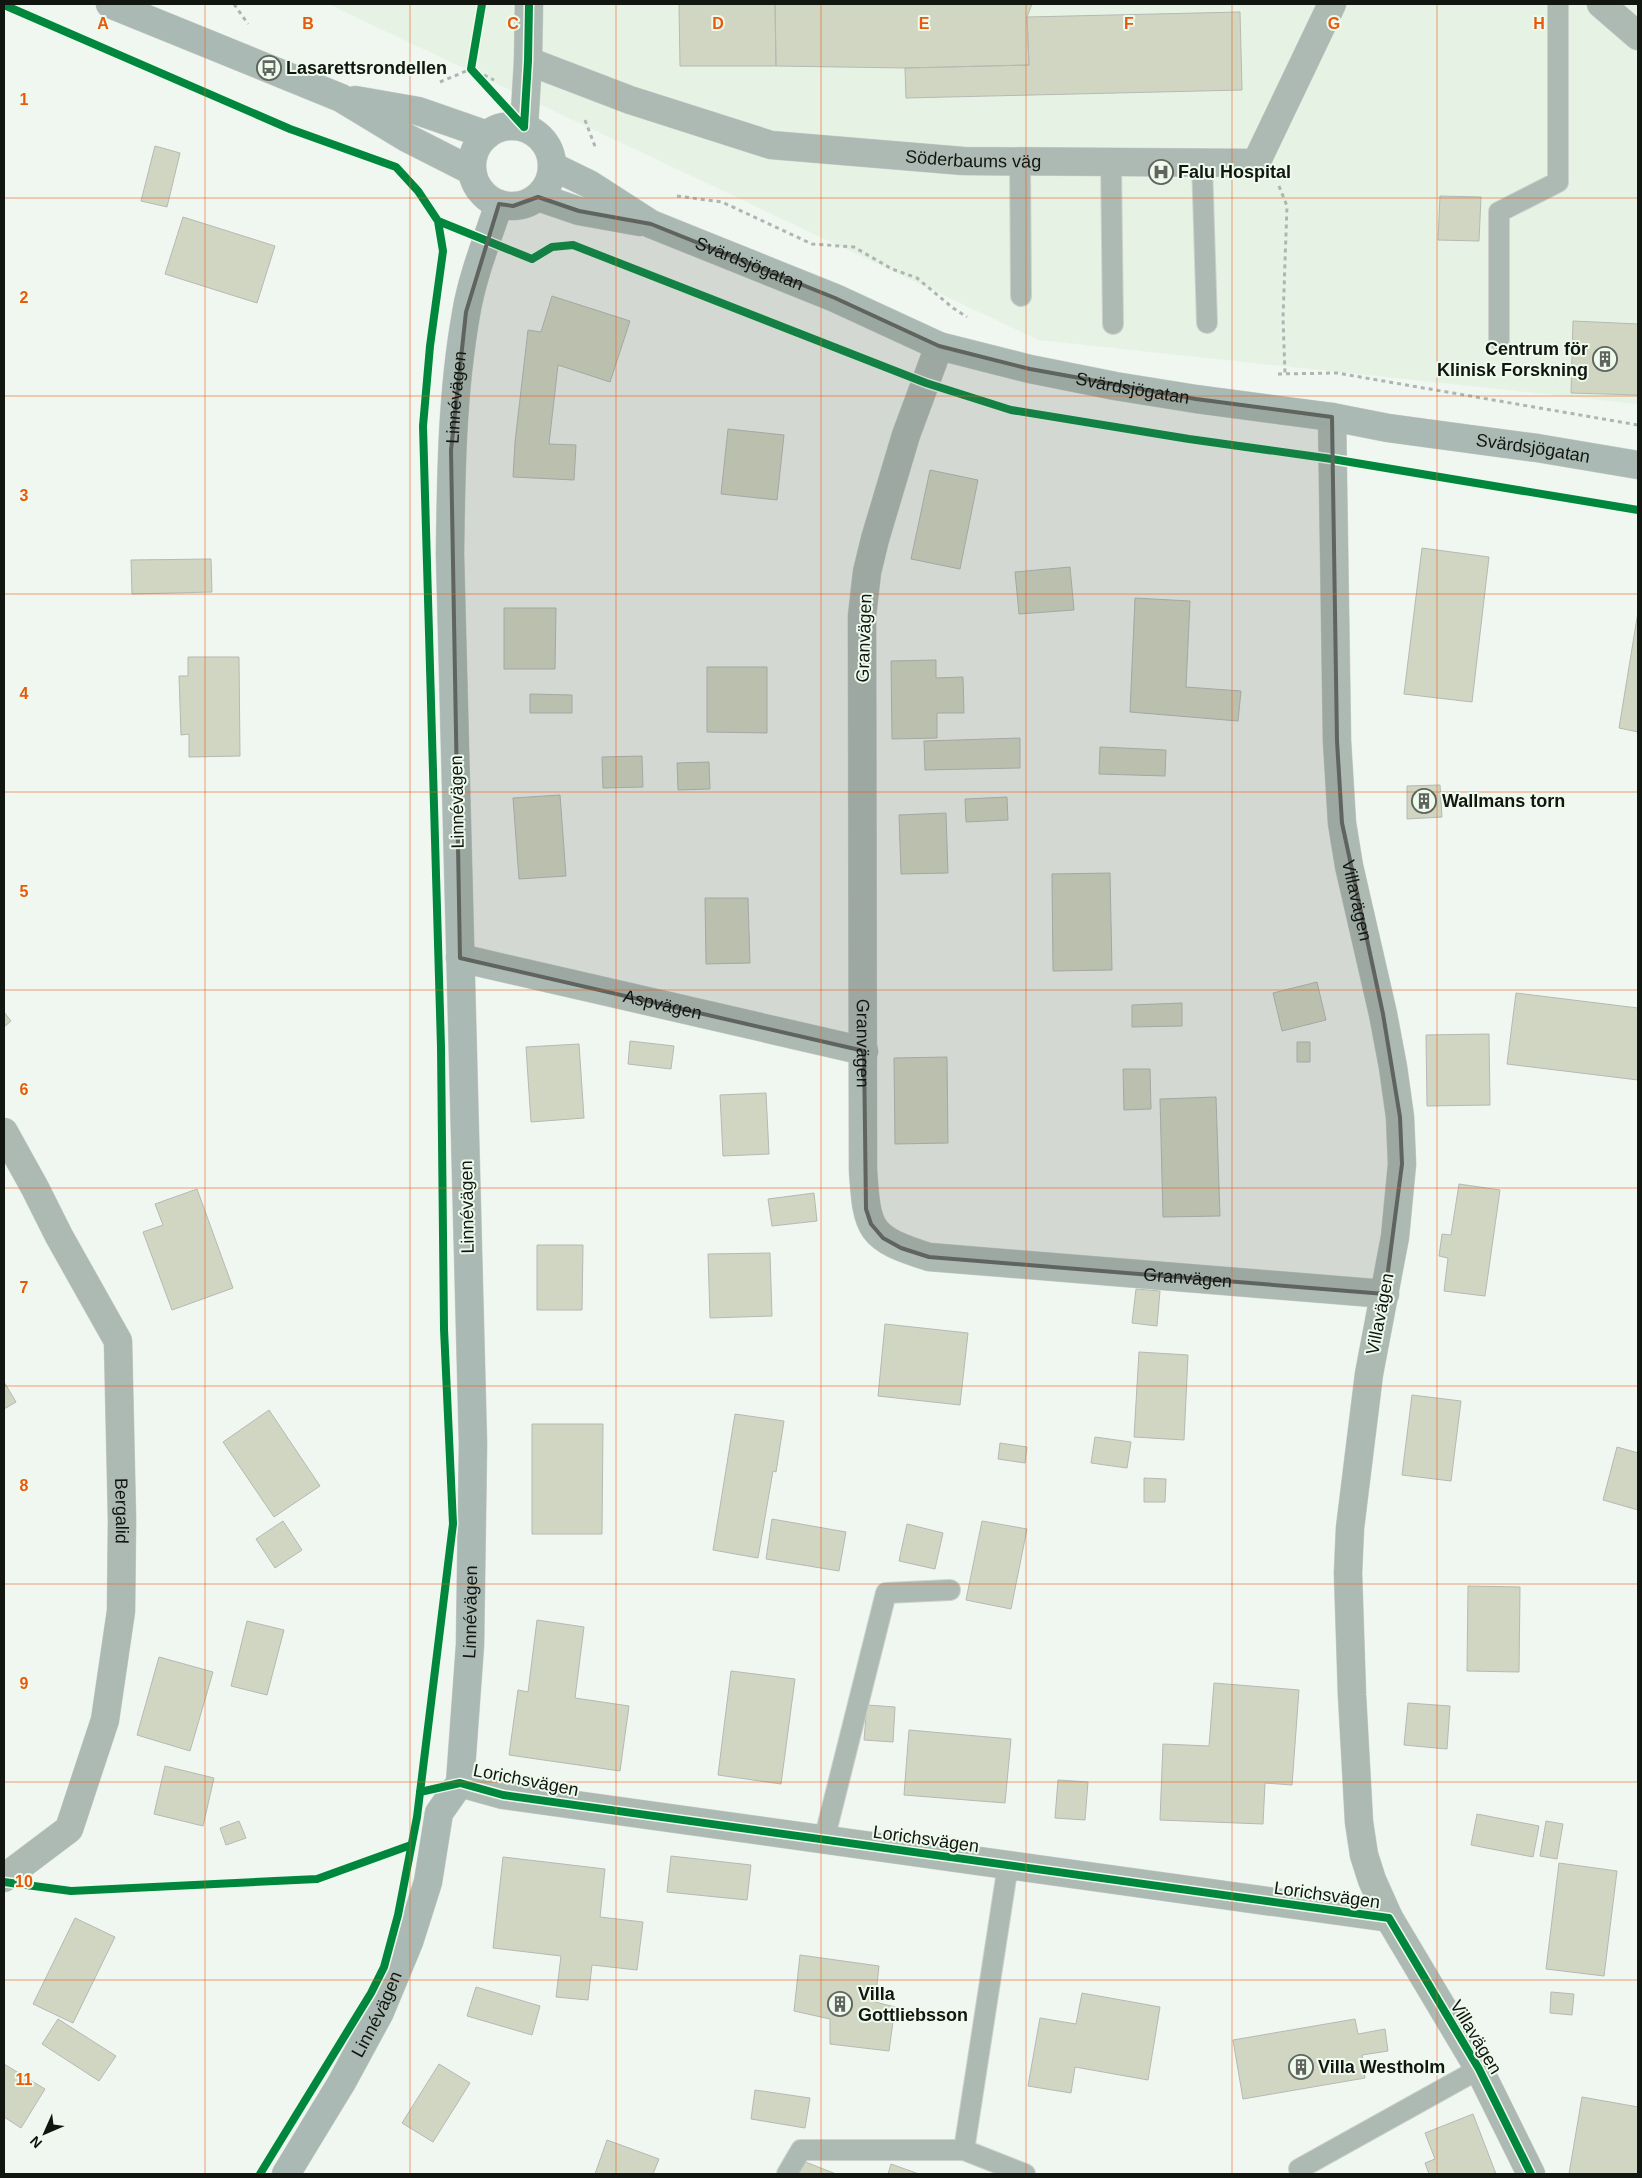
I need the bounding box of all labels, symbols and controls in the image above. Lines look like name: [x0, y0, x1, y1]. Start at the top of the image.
text: A: [97, 15, 109, 32]
text: B: [302, 15, 314, 32]
text: C: [507, 15, 519, 32]
text: D: [712, 15, 724, 32]
text: E: [919, 15, 930, 32]
text: F: [1124, 15, 1134, 32]
text: G: [1328, 15, 1340, 32]
text: H: [1533, 15, 1545, 32]
bus stop icon: Lasarettsrondellen: [256, 55, 282, 81]
place label: Lasarettsrondellen: [286, 58, 447, 78]
text: 1: [20, 91, 29, 108]
street label: Söderbaums väg: [904, 146, 1041, 172]
hospital icon: Falu Hospital: [1148, 159, 1174, 185]
place label: Falu Hospital: [1178, 162, 1291, 182]
street label: Svärdsjögatan: [692, 233, 807, 294]
text: 2: [20, 289, 29, 306]
place label: Centrum för Klinisk Forskning: [1437, 339, 1588, 380]
building icon: Centrum för Klinisk Forskning: [1592, 346, 1618, 372]
street label: Linnévägen: [443, 350, 470, 444]
street label: Svärdsjögatan: [1074, 368, 1191, 408]
street label: Svärdsjögatan: [1475, 430, 1592, 467]
text: 3: [20, 487, 29, 504]
street label: Granvägen: [852, 593, 876, 683]
text: 4: [20, 685, 29, 702]
street label: Linnévägen: [446, 755, 468, 849]
building icon: Wallmans torn: [1411, 788, 1437, 814]
place label: Wallmans torn: [1442, 791, 1565, 811]
street label: Villavägen: [1338, 858, 1376, 943]
text: 5: [20, 883, 29, 900]
street label: Aspvägen: [621, 986, 704, 1023]
street label: Granvägen: [853, 999, 873, 1088]
text: 6: [20, 1081, 29, 1098]
street label: Linnévägen: [456, 1160, 478, 1254]
street label: Granvägen: [1142, 1264, 1233, 1292]
street label: Villavägen: [1362, 1271, 1398, 1357]
text: 7: [20, 1279, 29, 1296]
text: 8: [20, 1477, 29, 1494]
street label: Bergalid: [111, 1478, 132, 1544]
street label: Linnévägen: [459, 1565, 481, 1659]
text: 9: [20, 1675, 29, 1692]
street label: Lorichsvägen: [472, 1760, 580, 1800]
street label: Lorichsvägen: [872, 1822, 980, 1856]
text: 10: [15, 1873, 33, 1890]
street label: Lorichsvägen: [1273, 1878, 1381, 1912]
street label: Linnévägen: [347, 1968, 406, 2061]
place label: Villa Gottliebsson: [858, 1984, 968, 2025]
building icon: Villa Gottliebsson: [827, 1991, 853, 2017]
street label: Villavägen: [1446, 1996, 1506, 2078]
building icon: Villa Westholm: [1288, 2054, 1314, 2080]
place label: Villa Westholm: [1318, 2057, 1445, 2077]
text: 11: [16, 2071, 33, 2088]
north arrow: [20, 2108, 70, 2158]
text: N: [27, 2133, 45, 2151]

